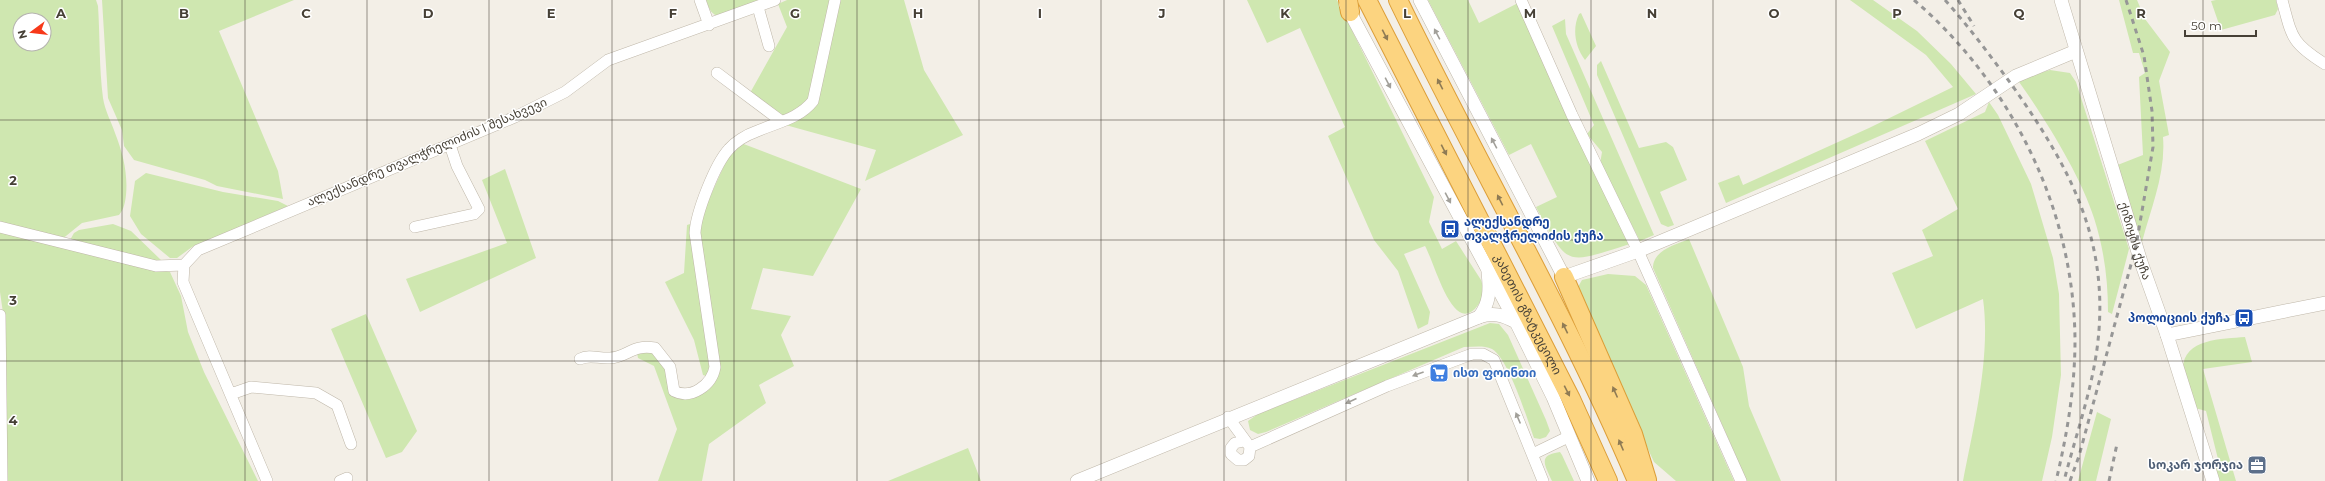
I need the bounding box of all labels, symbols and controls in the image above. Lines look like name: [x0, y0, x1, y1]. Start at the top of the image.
text: A: [55, 5, 67, 21]
text: B: [179, 5, 189, 21]
text: C: [301, 5, 311, 21]
text: D: [423, 5, 434, 21]
text: E: [547, 5, 556, 21]
text: F: [669, 5, 677, 21]
text: G: [790, 5, 800, 21]
text: H: [913, 5, 923, 21]
text: I: [1038, 5, 1042, 21]
text: J: [1157, 5, 1166, 21]
text: K: [1280, 5, 1290, 21]
text: L: [1403, 5, 1411, 21]
text: M: [1524, 5, 1536, 21]
text: N: [1647, 5, 1657, 21]
text: O: [1769, 5, 1780, 21]
text: P: [1892, 5, 1902, 21]
text: Q: [2014, 5, 2025, 21]
text: R: [2136, 5, 2146, 21]
north arrow: [12, 12, 52, 52]
scale bar: [2185, 12, 2256, 38]
text: 50 m: [2191, 18, 2222, 33]
text: N: [14, 28, 30, 41]
one-way arrow: [1434, 28, 1440, 40]
one-way arrow: [1382, 29, 1388, 40]
one-way arrow: [1384, 77, 1391, 89]
one-way arrow: [1437, 78, 1443, 90]
street label: ალექსანდრე თვალჭრელიძის I შესახვევი: [305, 94, 550, 210]
one-way arrow: [1491, 137, 1497, 149]
one-way arrow: [1441, 144, 1448, 156]
text: 2: [9, 172, 17, 188]
one-way arrow: [1445, 192, 1452, 204]
one-way arrow: [1496, 194, 1503, 205]
street label: ქიზიყის ქუჩა: [2116, 200, 2155, 282]
place label: ალექსანდრე თვალჭრელიძის ქუჩა: [1464, 214, 1603, 244]
bus stop icon: ალექსანდრე თვალჭრელიძის ქუჩა: [1439, 218, 1461, 240]
street label: კახეთის გზატკეცილი: [1491, 251, 1565, 377]
text: 3: [8, 292, 17, 308]
bus stop icon: პოლიციის ქუჩა: [2233, 307, 2255, 329]
place label: პოლიციის ქუჩა: [2128, 310, 2230, 326]
one-way arrow: [1562, 322, 1568, 333]
supermarket icon: ისთ ფოინთი: [1428, 362, 1450, 384]
place label: ისთ ფოინთი: [1453, 365, 1536, 380]
one-way arrow: [1412, 371, 1424, 377]
one-way arrow: [1564, 385, 1570, 397]
one-way arrow: [1611, 386, 1618, 398]
one-way arrow: [1344, 399, 1356, 405]
text: 4: [9, 412, 18, 428]
one-way arrow: [1515, 412, 1521, 424]
one-way arrow: [1618, 439, 1624, 451]
office icon: სოკარ ჯორჯია: [2246, 454, 2268, 476]
place label: სოკარ ჯორჯია: [2148, 457, 2243, 472]

